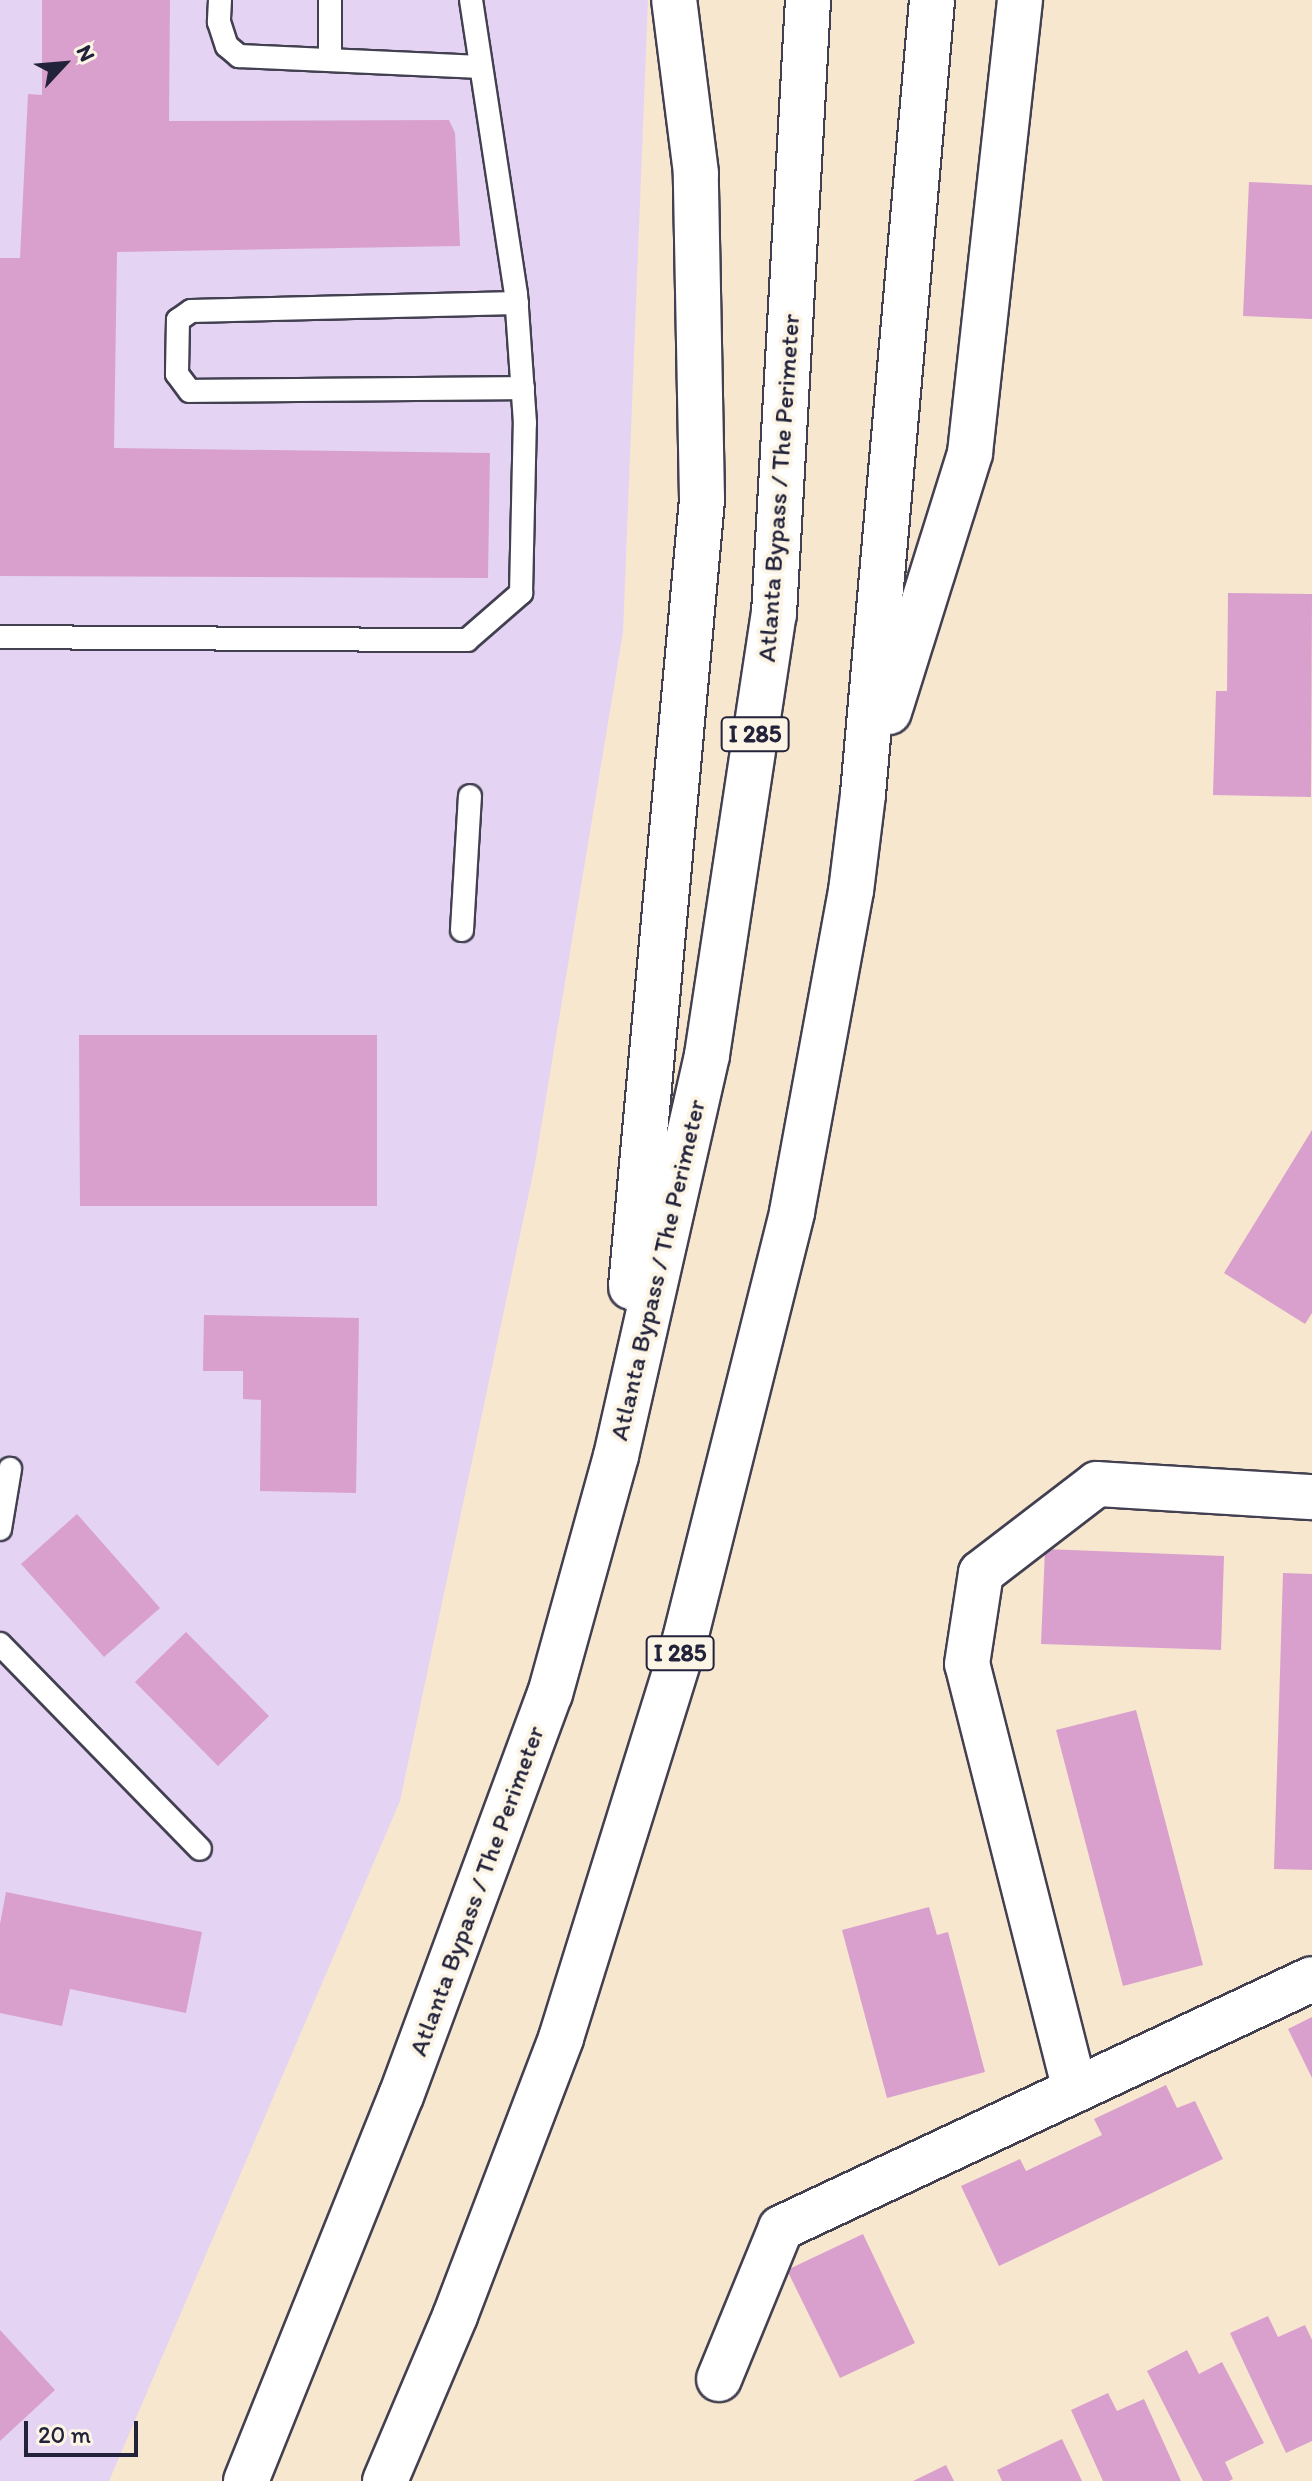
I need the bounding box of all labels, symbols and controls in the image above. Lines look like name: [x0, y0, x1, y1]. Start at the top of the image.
north arrow: [24, 24, 104, 104]
text: N: [71, 41, 101, 66]
street label: Atlanta Bypass / The Perimeter: [751, 313, 807, 663]
road number: I 285: [719, 714, 791, 754]
street label: Atlanta Bypass / The Perimeter: [604, 1097, 712, 1443]
road number: I 285: [644, 1633, 716, 1673]
street label: Atlanta Bypass / The Perimeter: [403, 1722, 551, 2060]
scale bar: [28, 2405, 142, 2455]
text: 20 m: [38, 2420, 91, 2449]

